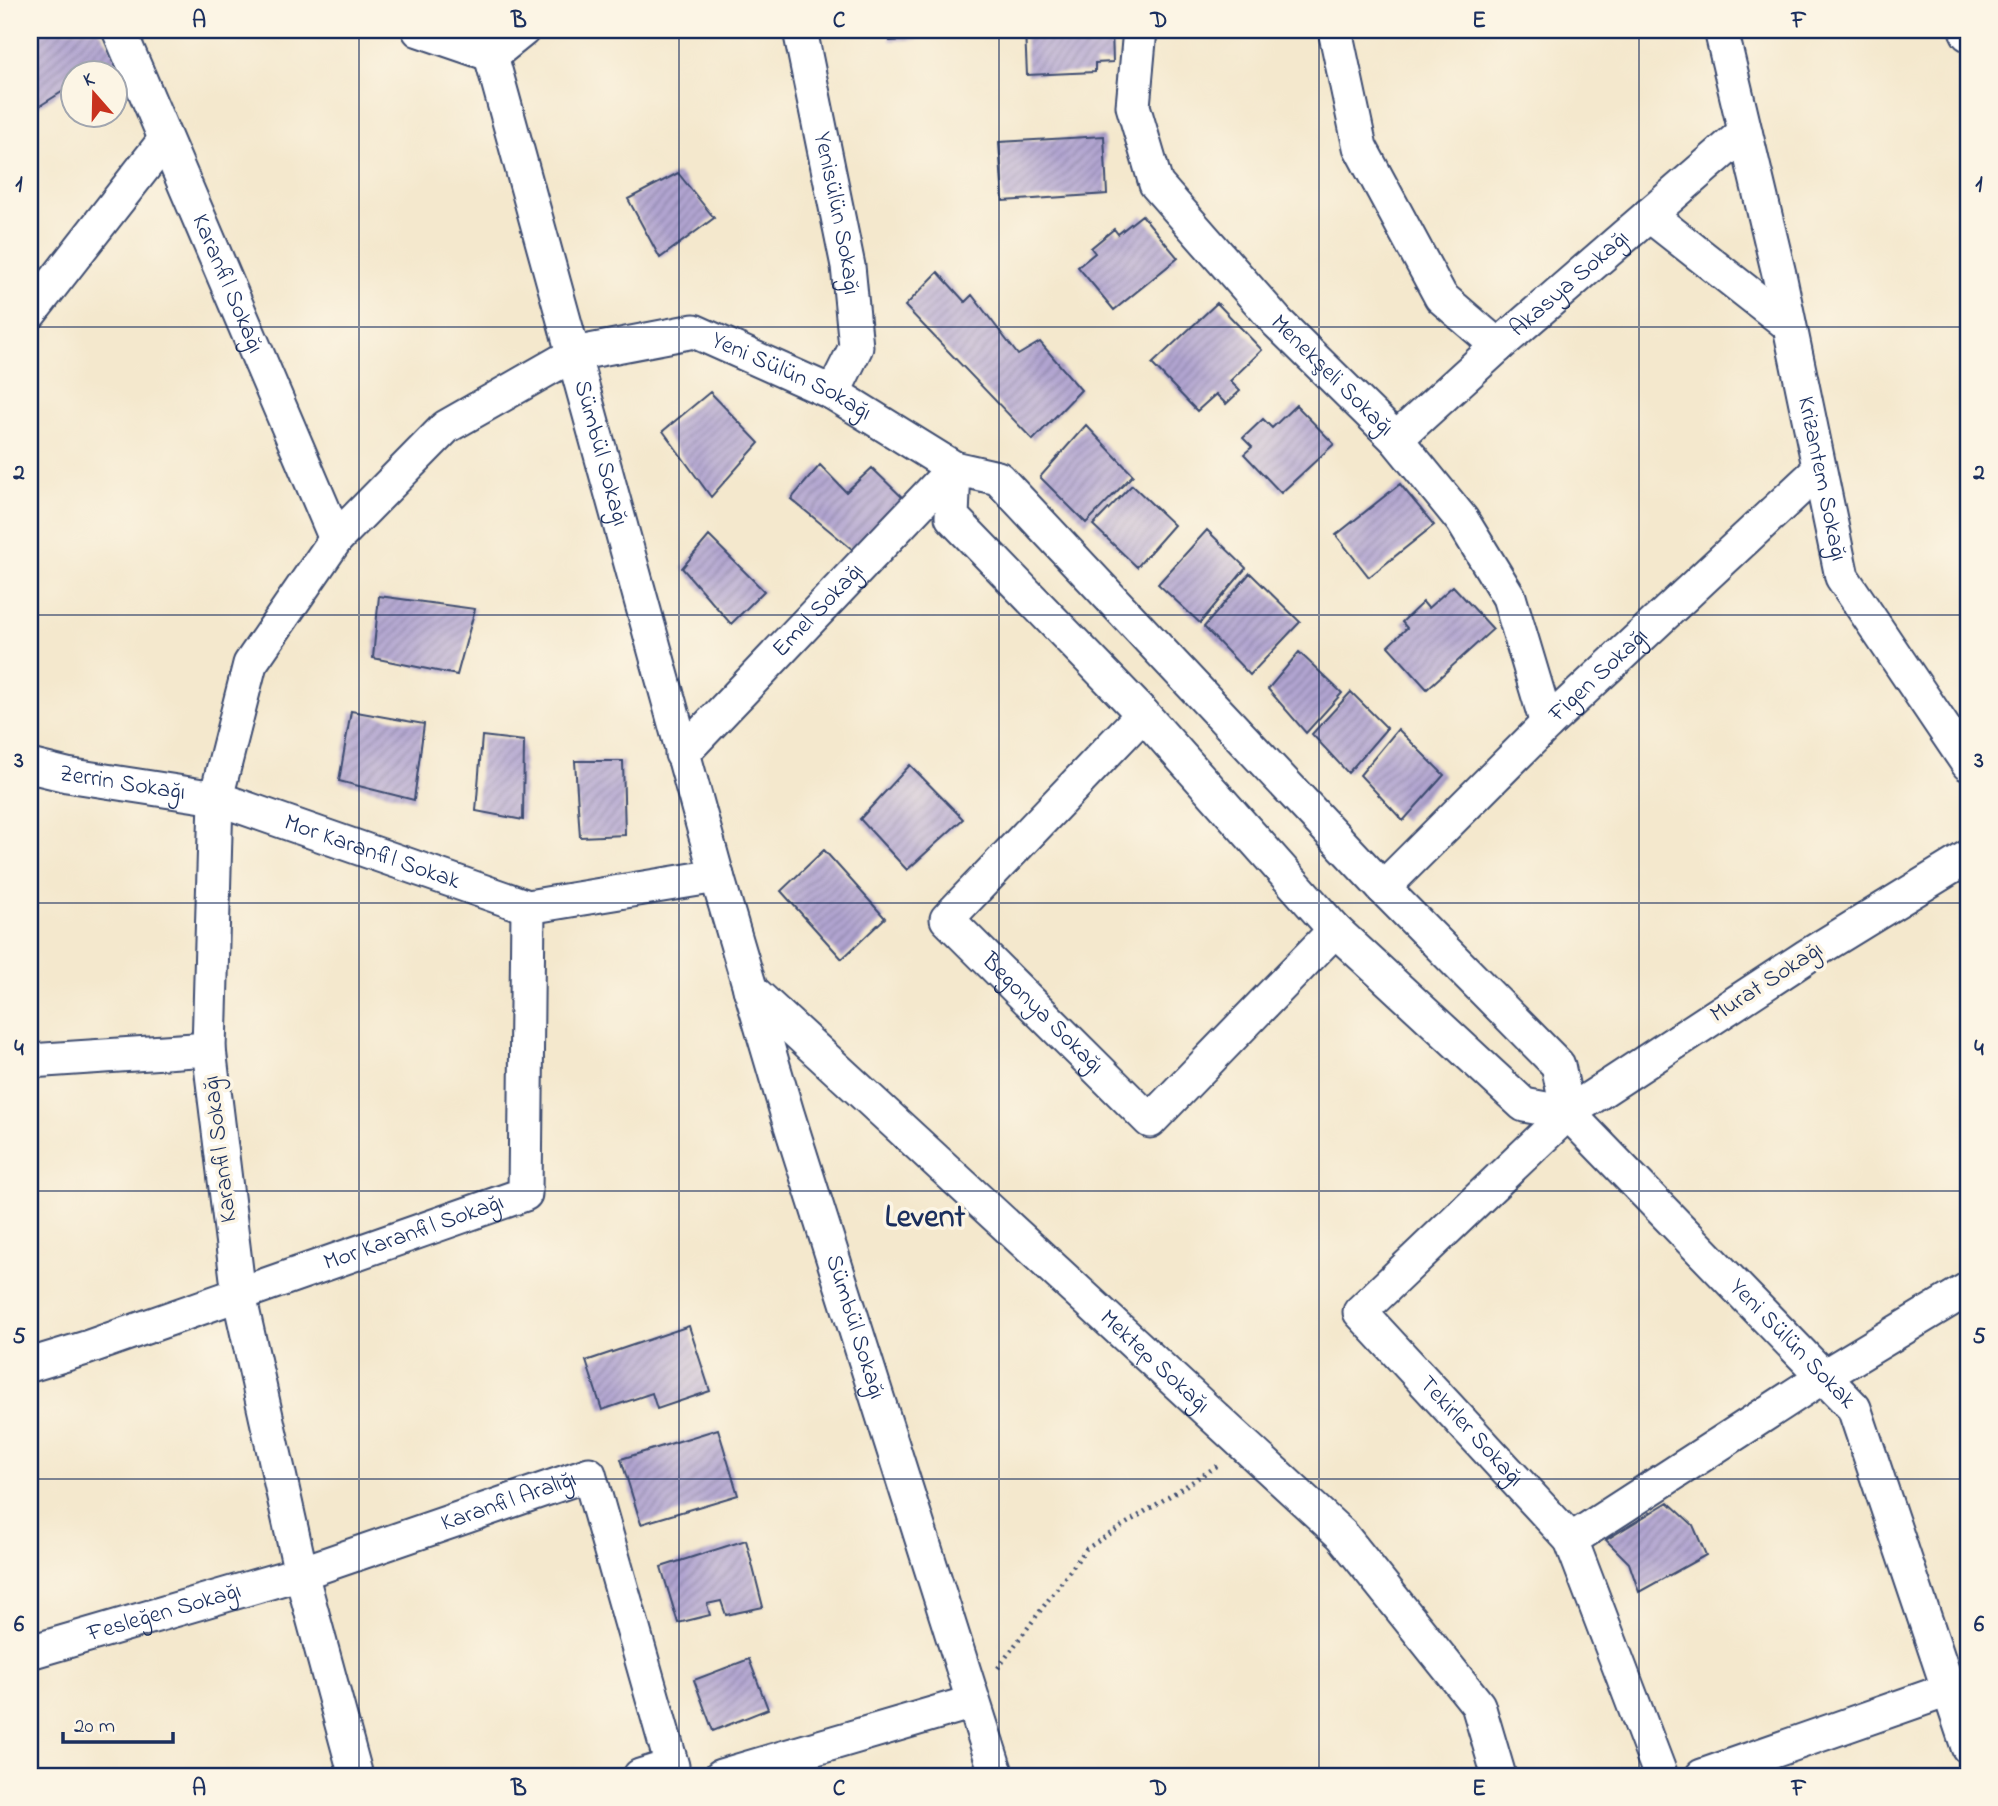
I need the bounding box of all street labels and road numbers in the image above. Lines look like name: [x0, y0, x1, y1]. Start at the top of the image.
street label: Yenisülün Sokağı: [804, 129, 868, 296]
street label: Karanfil Sokağı: [182, 209, 272, 359]
street label: Akasya Sokağı: [1502, 222, 1637, 346]
street label: Menekşeli Sokağı: [1262, 307, 1402, 445]
street label: Yeni Sülün Sokağı: [705, 323, 878, 430]
street label: Sümbül Sokağı: [564, 376, 637, 530]
street label: Krizantem Sokağı: [1787, 393, 1856, 564]
street label: Emel Sokağı: [764, 555, 872, 666]
street label: Figen Sokağı: [1541, 620, 1657, 732]
street label: Zerrin Sokağı: [55, 756, 188, 811]
street label: Mor Karanfil Sokak: [279, 806, 465, 900]
street label: Murat Sokağı: [1704, 933, 1830, 1033]
street label: Begonya Sokağı: [972, 944, 1111, 1083]
street label: Karanfil Sokağı: [195, 1073, 247, 1225]
street label: Mor Karanfil Sokağı: [319, 1185, 509, 1281]
street label: Sümbül Sokağı: [815, 1250, 894, 1404]
street label: Yeni Sülün Sokak: [1720, 1271, 1864, 1418]
street label: Mektep Sokağı: [1091, 1302, 1217, 1422]
street label: Tekirler Sokağı: [1410, 1368, 1532, 1495]
street label: Karanfil Aralığı: [436, 1462, 581, 1541]
street label: Fesleğen Sokağı: [82, 1574, 245, 1652]

